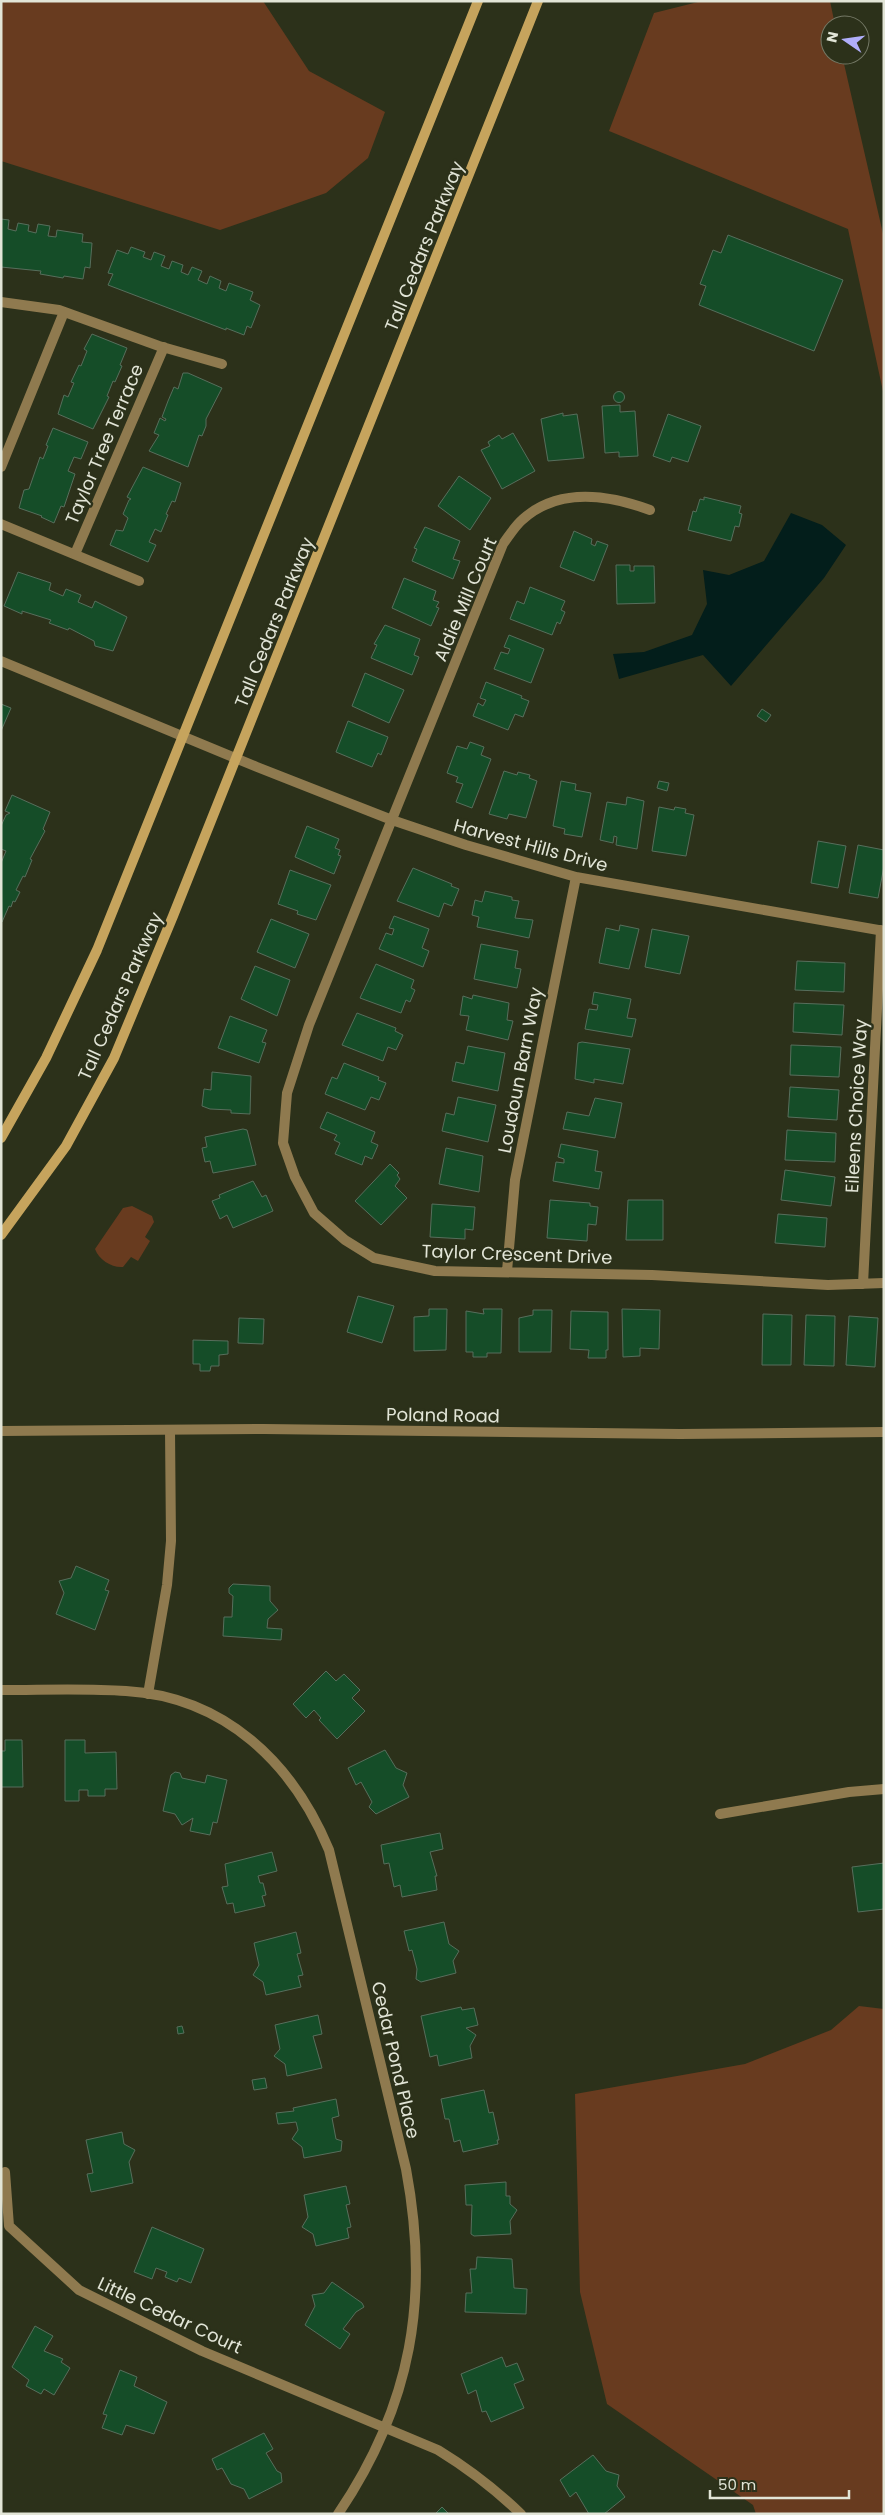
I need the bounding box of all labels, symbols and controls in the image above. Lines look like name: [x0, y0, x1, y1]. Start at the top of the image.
north arrow: [820, 15, 870, 65]
text: N: [821, 30, 843, 44]
street label: Tall Cedars Parkway: [378, 157, 470, 335]
street label: Taylor Tree Terrace: [59, 360, 149, 528]
street label: Tall Cedars Parkway: [228, 533, 320, 711]
street label: Aldie Mill Court: [428, 533, 502, 665]
street label: Harvest Hills Drive: [451, 812, 611, 878]
street label: Tall Cedars Parkway: [72, 908, 168, 1084]
street label: Loudoun Barn Way: [492, 985, 548, 1155]
street label: Eileens Choice Way: [839, 1018, 873, 1194]
street label: Taylor Crescent Drive: [421, 1238, 613, 1270]
street label: Poland Road: [386, 1402, 500, 1428]
street label: Cedar Pond Place: [366, 1979, 426, 2141]
street label: Little Cedar Court: [94, 2271, 246, 2359]
scale bar: [710, 2468, 849, 2500]
text: 50 m: [718, 2474, 756, 2495]

